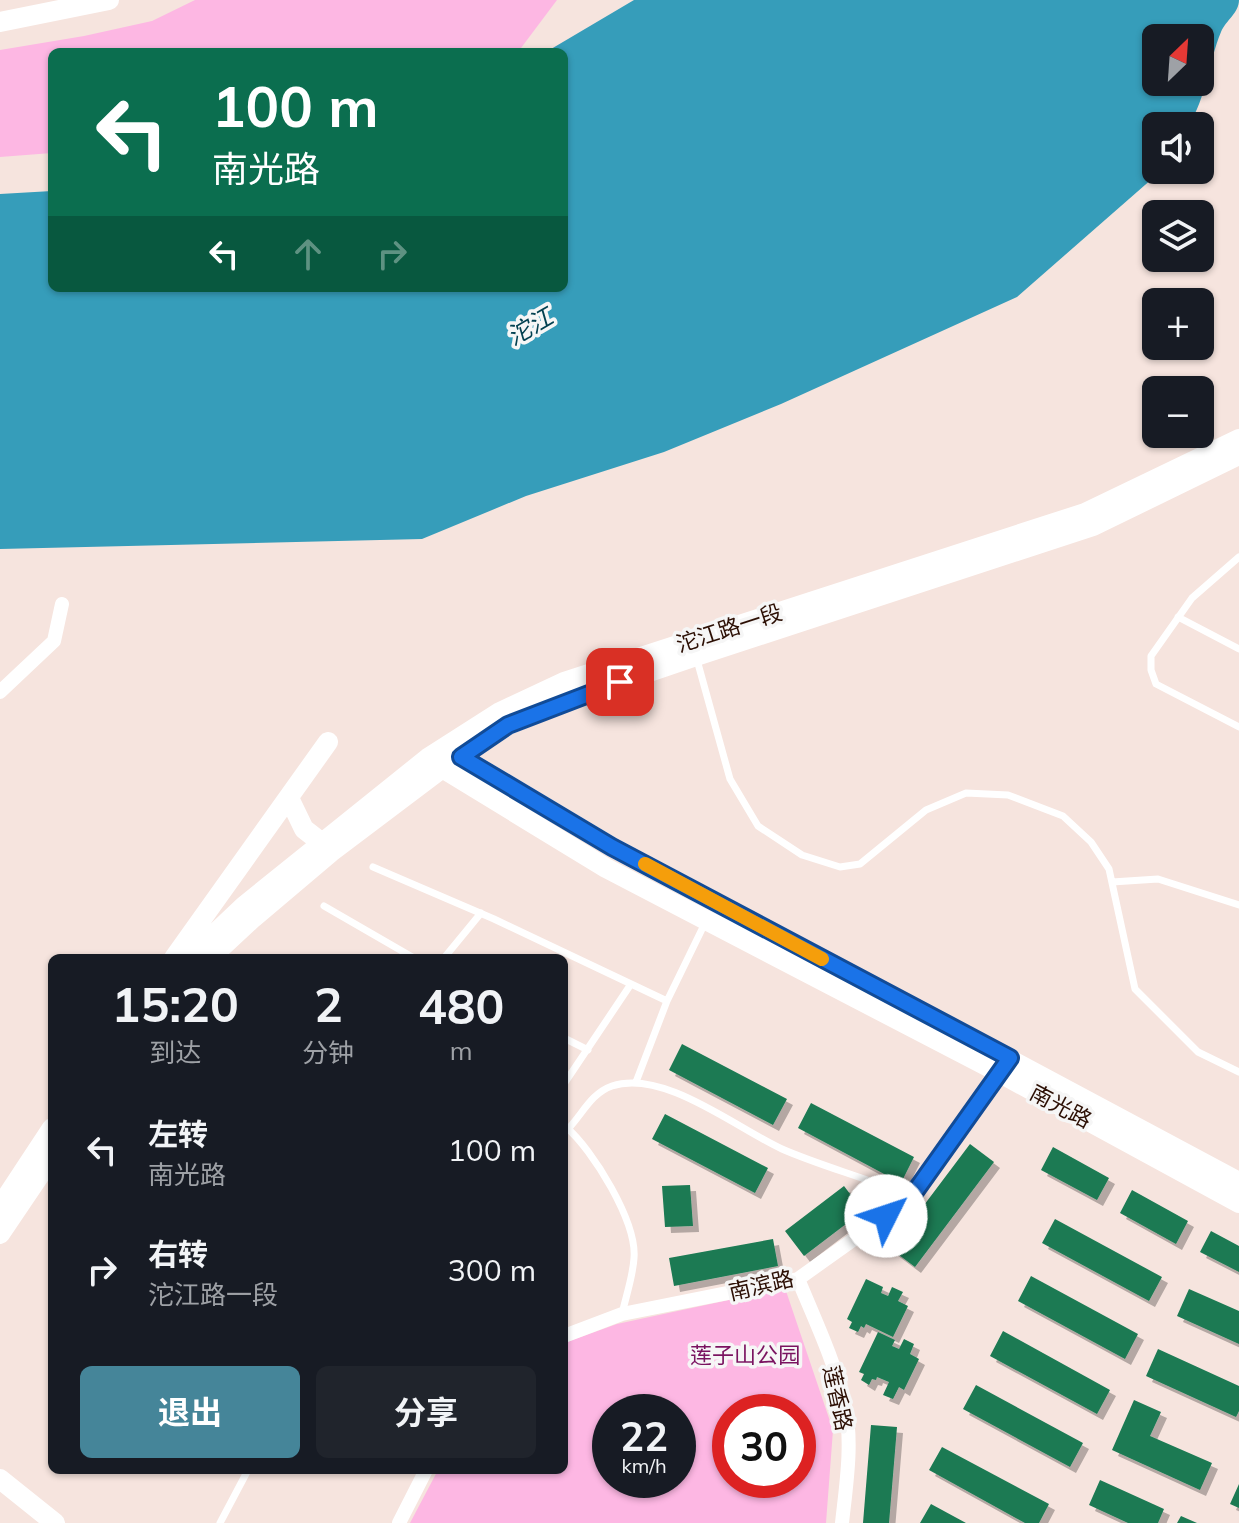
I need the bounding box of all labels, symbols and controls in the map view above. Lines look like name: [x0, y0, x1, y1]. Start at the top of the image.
north arrow: [1142, 24, 1214, 96]
map controls: [1142, 24, 1214, 448]
text: 100 m: [212, 71, 379, 141]
icon: left: [80, 80, 184, 184]
button: sound: [1142, 112, 1214, 184]
text: 南光路: [212, 146, 320, 191]
button: layers: [1142, 200, 1214, 272]
icon: left: [202, 232, 246, 276]
icon: ahead: [286, 232, 330, 276]
icon: right: [370, 232, 414, 276]
button: +: [1142, 288, 1214, 360]
water label: 沱江: [501, 300, 560, 351]
button: −: [1142, 376, 1214, 448]
street label: 沱江路一段: [672, 598, 786, 658]
pin: [586, 648, 654, 716]
icon: arrive: [598, 660, 642, 704]
text: 15:20: [112, 974, 239, 1034]
text: 2: [314, 974, 343, 1034]
text: 480: [418, 976, 504, 1036]
text: m: [450, 1034, 473, 1067]
text: 到达: [149, 1036, 201, 1069]
text: 分钟: [302, 1036, 354, 1069]
street label: 南光路: [1025, 1078, 1097, 1134]
text: 左转: [148, 1115, 208, 1153]
icon: left: [80, 1128, 124, 1172]
text: 100 m: [448, 1131, 536, 1169]
text: 南光路: [148, 1158, 226, 1191]
position arrow: [844, 1174, 928, 1258]
text: 右转: [148, 1235, 208, 1273]
icon: right: [80, 1248, 124, 1292]
text: 300 m: [448, 1251, 536, 1289]
street label: 南滨路: [726, 1264, 796, 1306]
text: 沱江路一段: [148, 1278, 278, 1311]
park label: 莲子山公园: [690, 1341, 800, 1369]
street label: 莲香路: [817, 1363, 859, 1433]
button: 退出: [80, 1366, 300, 1458]
button: 分享: [316, 1366, 536, 1458]
speed limit sign: 30: [712, 1394, 816, 1498]
text: 22: [620, 1411, 668, 1461]
text: km/h: [621, 1453, 667, 1478]

